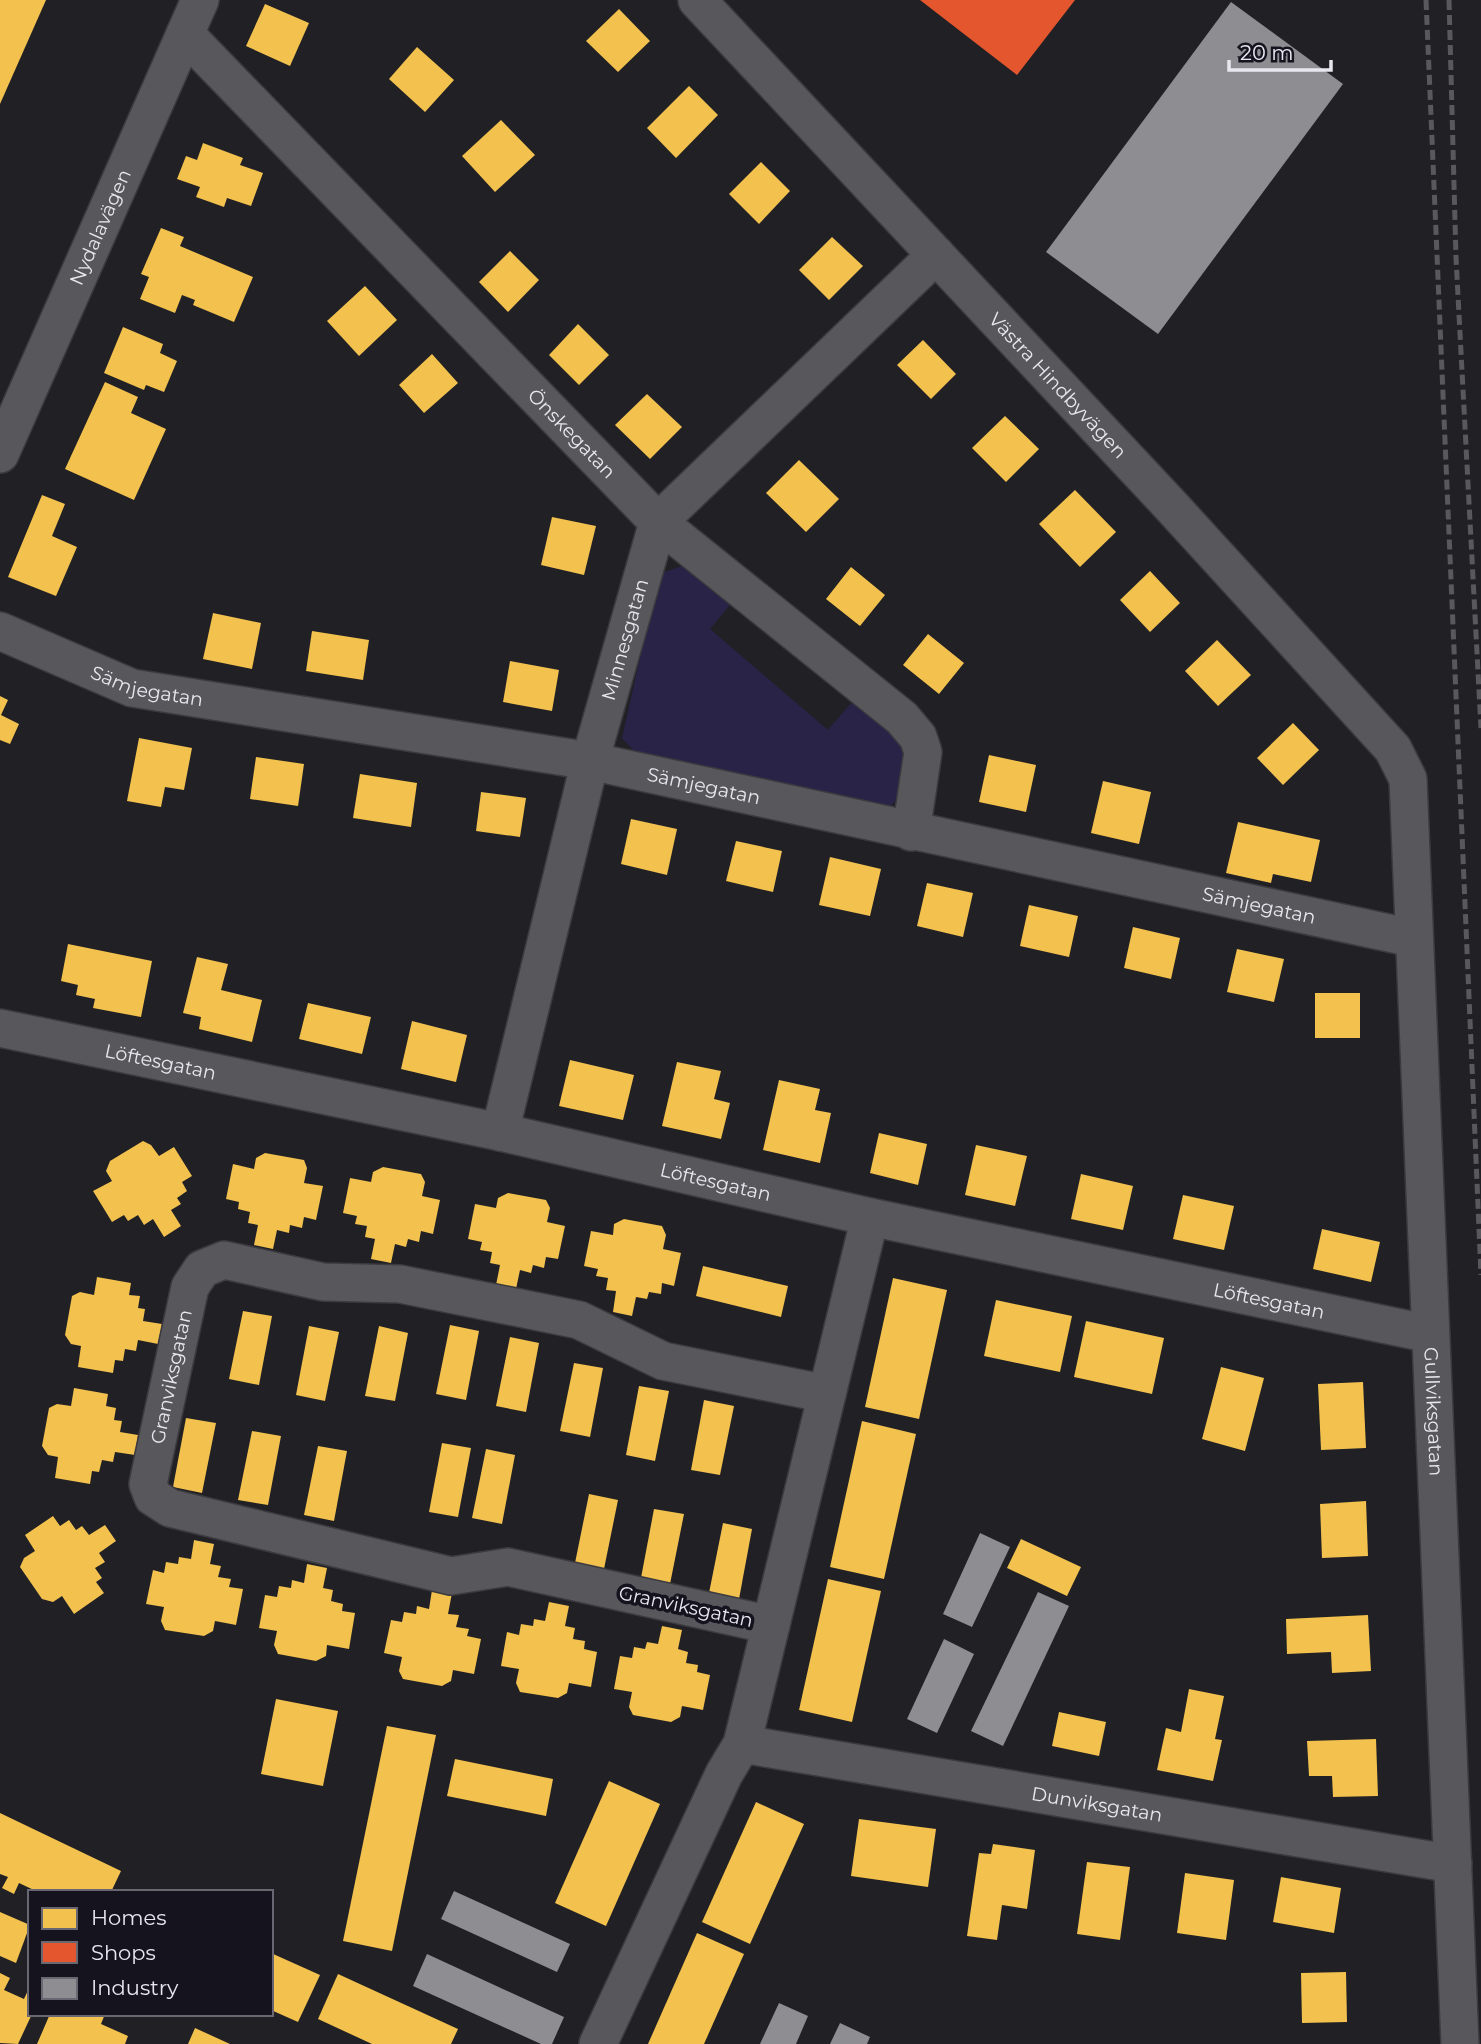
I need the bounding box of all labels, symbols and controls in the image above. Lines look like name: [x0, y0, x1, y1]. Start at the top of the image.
scale bar: [1229, 28, 1330, 72]
text: 20 m: [1240, 40, 1294, 65]
street label: Nydalavägen: [65, 166, 136, 289]
street label: Västra Hindbyvägen: [984, 308, 1131, 463]
street label: Önskegatan: [523, 384, 620, 483]
street label: Minnesgatan: [597, 576, 653, 703]
street label: Sämjegatan: [87, 661, 205, 711]
street label: Sämjegatan: [645, 763, 763, 809]
street label: Sämjegatan: [1200, 882, 1318, 929]
street label: Löftesgatan: [103, 1039, 218, 1085]
street label: Löftesgatan: [658, 1158, 773, 1206]
street label: Löftesgatan: [1211, 1278, 1327, 1324]
street label: Granviksgatan: [146, 1308, 197, 1446]
street label: Gullviksgatan: [1419, 1346, 1448, 1476]
street label: Granviksgatan: [617, 1581, 755, 1632]
street label: Dunviksgatan: [1030, 1782, 1164, 1827]
legend: [28, 1890, 273, 2016]
text: Homes: [91, 1905, 166, 1930]
text: Shops: [91, 1940, 156, 1965]
text: Industry: [91, 1975, 179, 2000]

